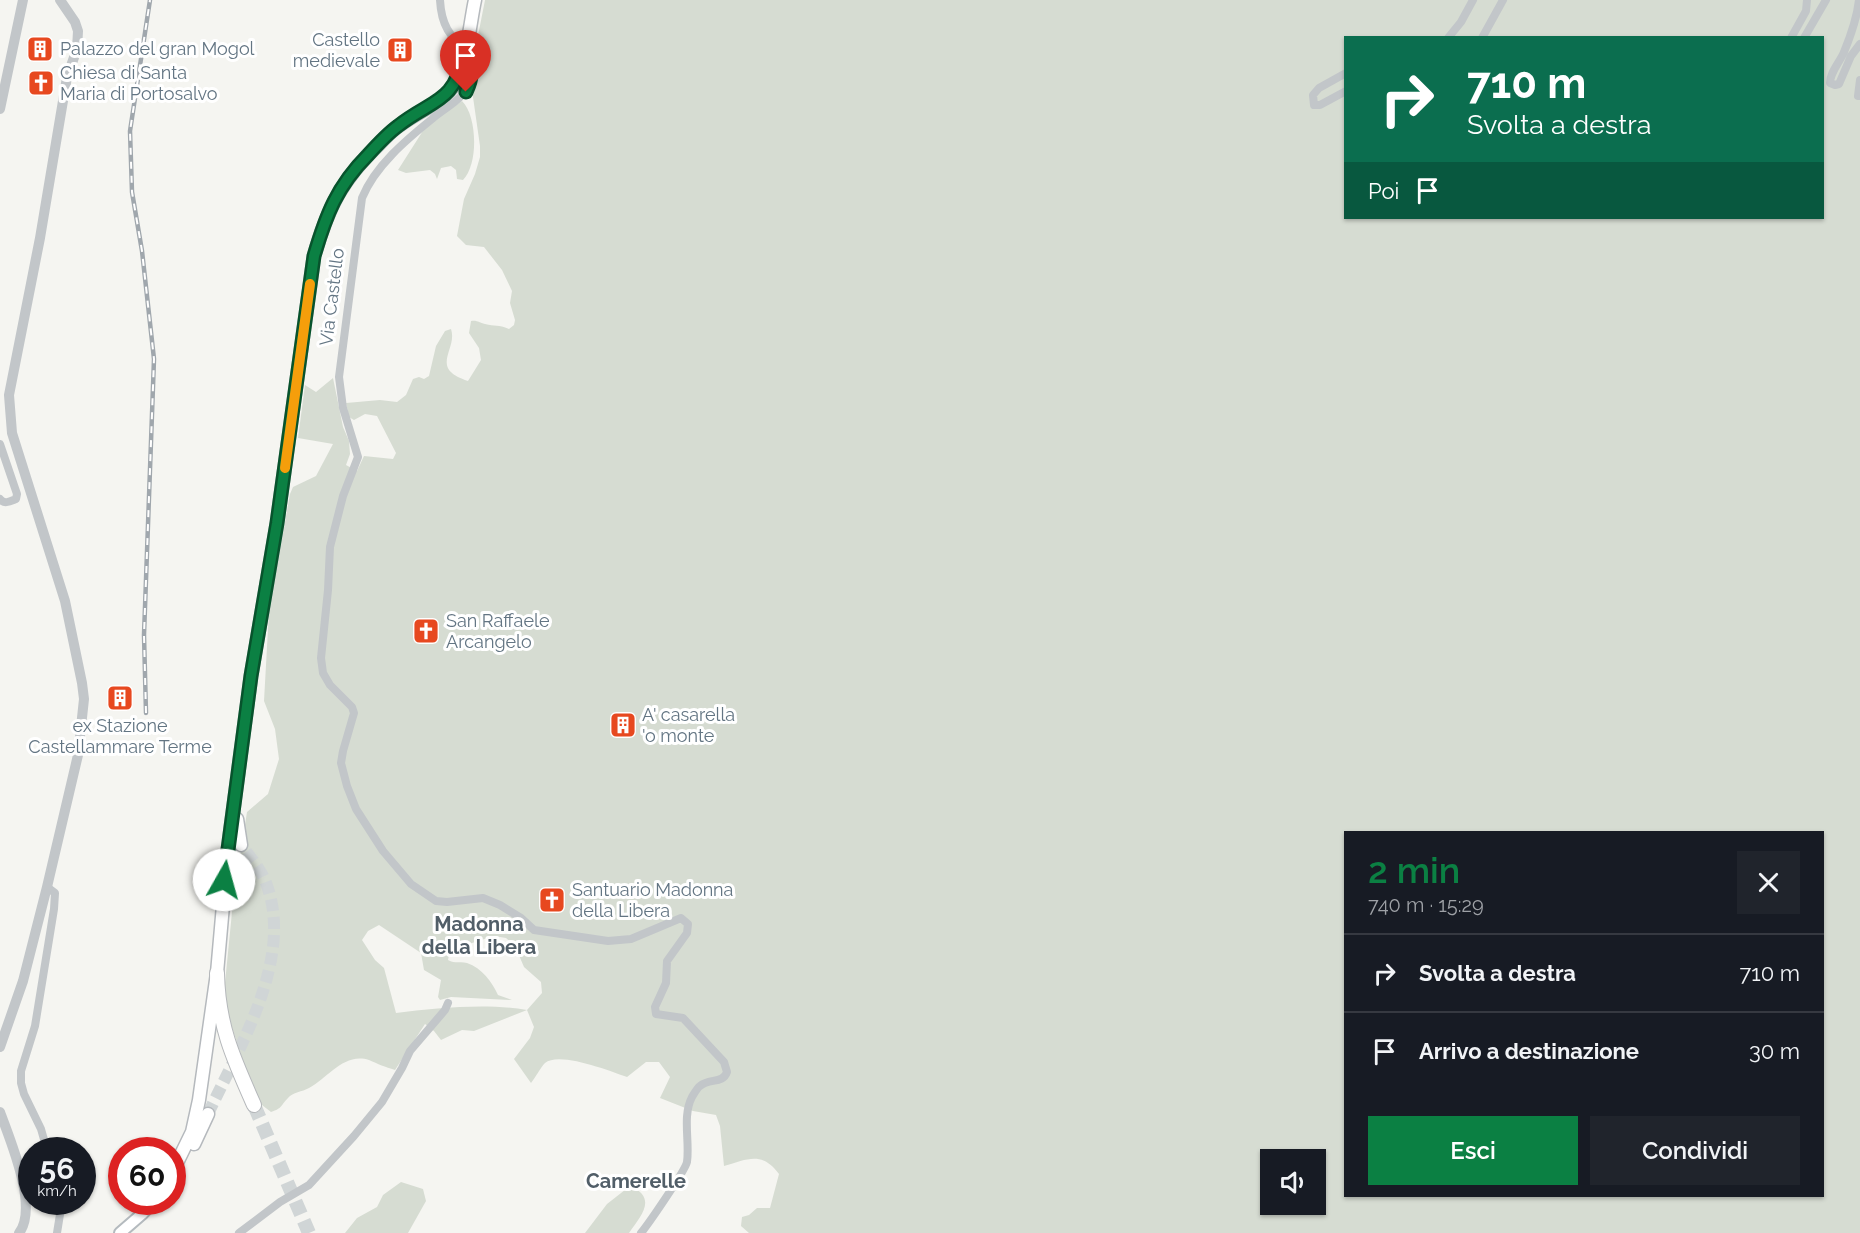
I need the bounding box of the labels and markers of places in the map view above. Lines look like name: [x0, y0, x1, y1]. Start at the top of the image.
place label: Castello medievale: [293, 29, 380, 71]
pin: [440, 30, 491, 92]
building icon: Palazzo del gran Mogol: [25, 34, 55, 64]
building icon: Castello medievale: [385, 35, 415, 65]
place label: Palazzo del gran Mogol: [60, 38, 255, 59]
place label: Chiesa di Santa Maria di Portosalvo: [60, 62, 218, 104]
church icon: Chiesa di Santa Maria di Portosalvo: [26, 68, 56, 98]
place label: San Raffaele Arcangelo: [446, 610, 550, 652]
church icon: San Raffaele Arcangelo: [411, 616, 441, 646]
building icon: ex Stazione Castellammare Terme: [105, 683, 135, 713]
place label: A' casarella 'o monte: [642, 704, 735, 746]
building icon: A' casarella 'o monte: [608, 710, 638, 740]
place label: ex Stazione Castellammare Terme: [28, 715, 212, 757]
place label: Santuario Madonna della Libera: [572, 879, 733, 921]
church icon: Santuario Madonna della Libera: [537, 885, 567, 915]

